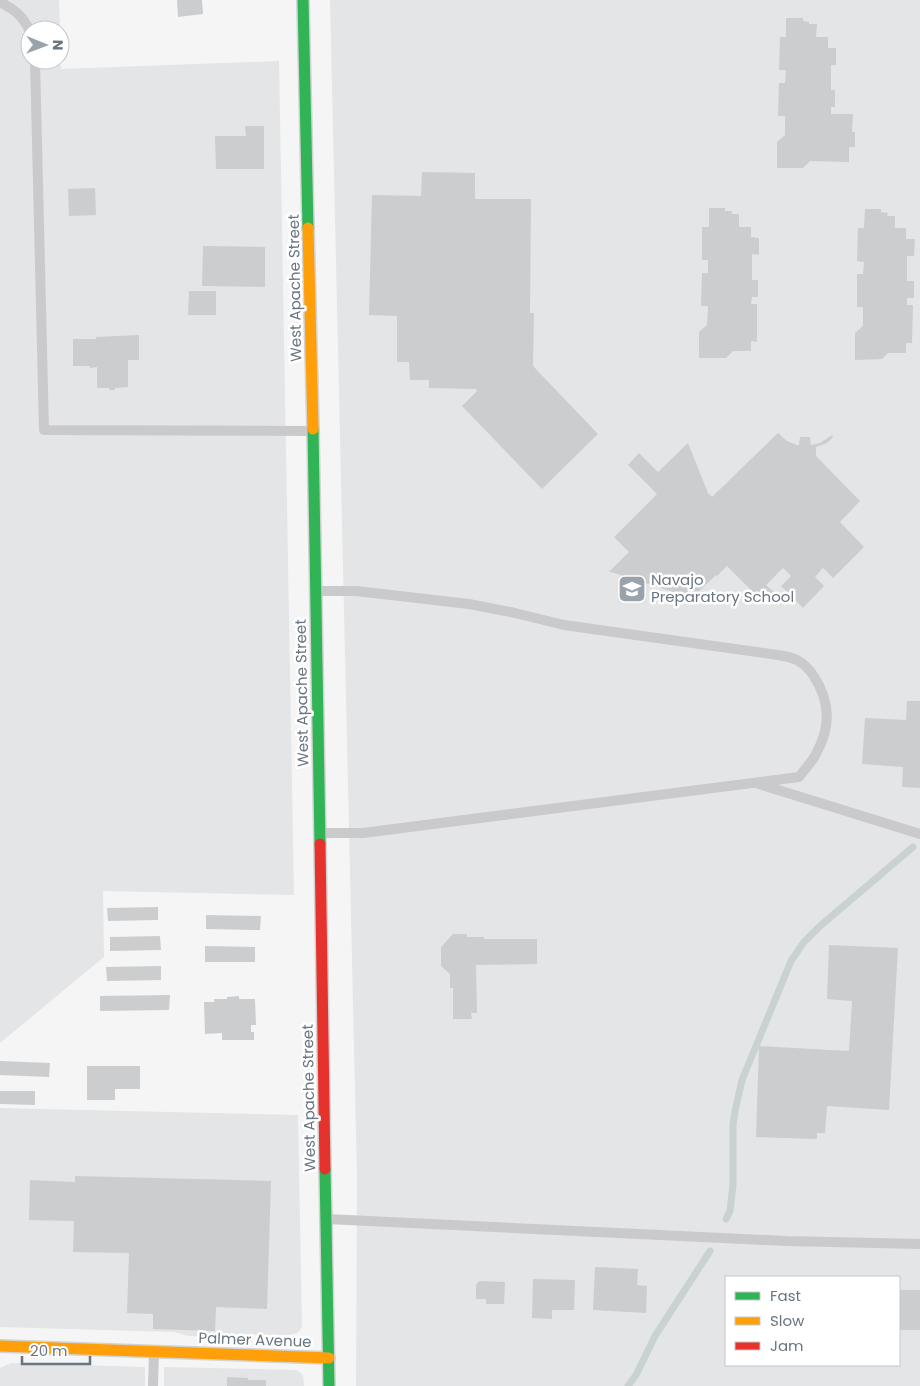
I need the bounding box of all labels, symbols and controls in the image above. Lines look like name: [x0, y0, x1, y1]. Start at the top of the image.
north arrow: [20, 20, 70, 70]
text: N: [48, 40, 68, 51]
street label: West Apache Street: [283, 214, 306, 362]
place label: Navajo Preparatory School: [651, 569, 794, 607]
school or university icon: Navajo Preparatory School: [617, 574, 647, 604]
street label: West Apache Street: [290, 619, 313, 767]
street label: West Apache Street: [297, 1024, 320, 1172]
legend: [725, 1276, 900, 1366]
text: Fast: [770, 1285, 801, 1306]
text: Slow: [770, 1310, 805, 1331]
street label: Palmer Avenue: [198, 1327, 312, 1352]
scale bar: [22, 1334, 90, 1366]
text: Jam: [770, 1335, 804, 1356]
text: 20 m: [30, 1340, 68, 1361]

